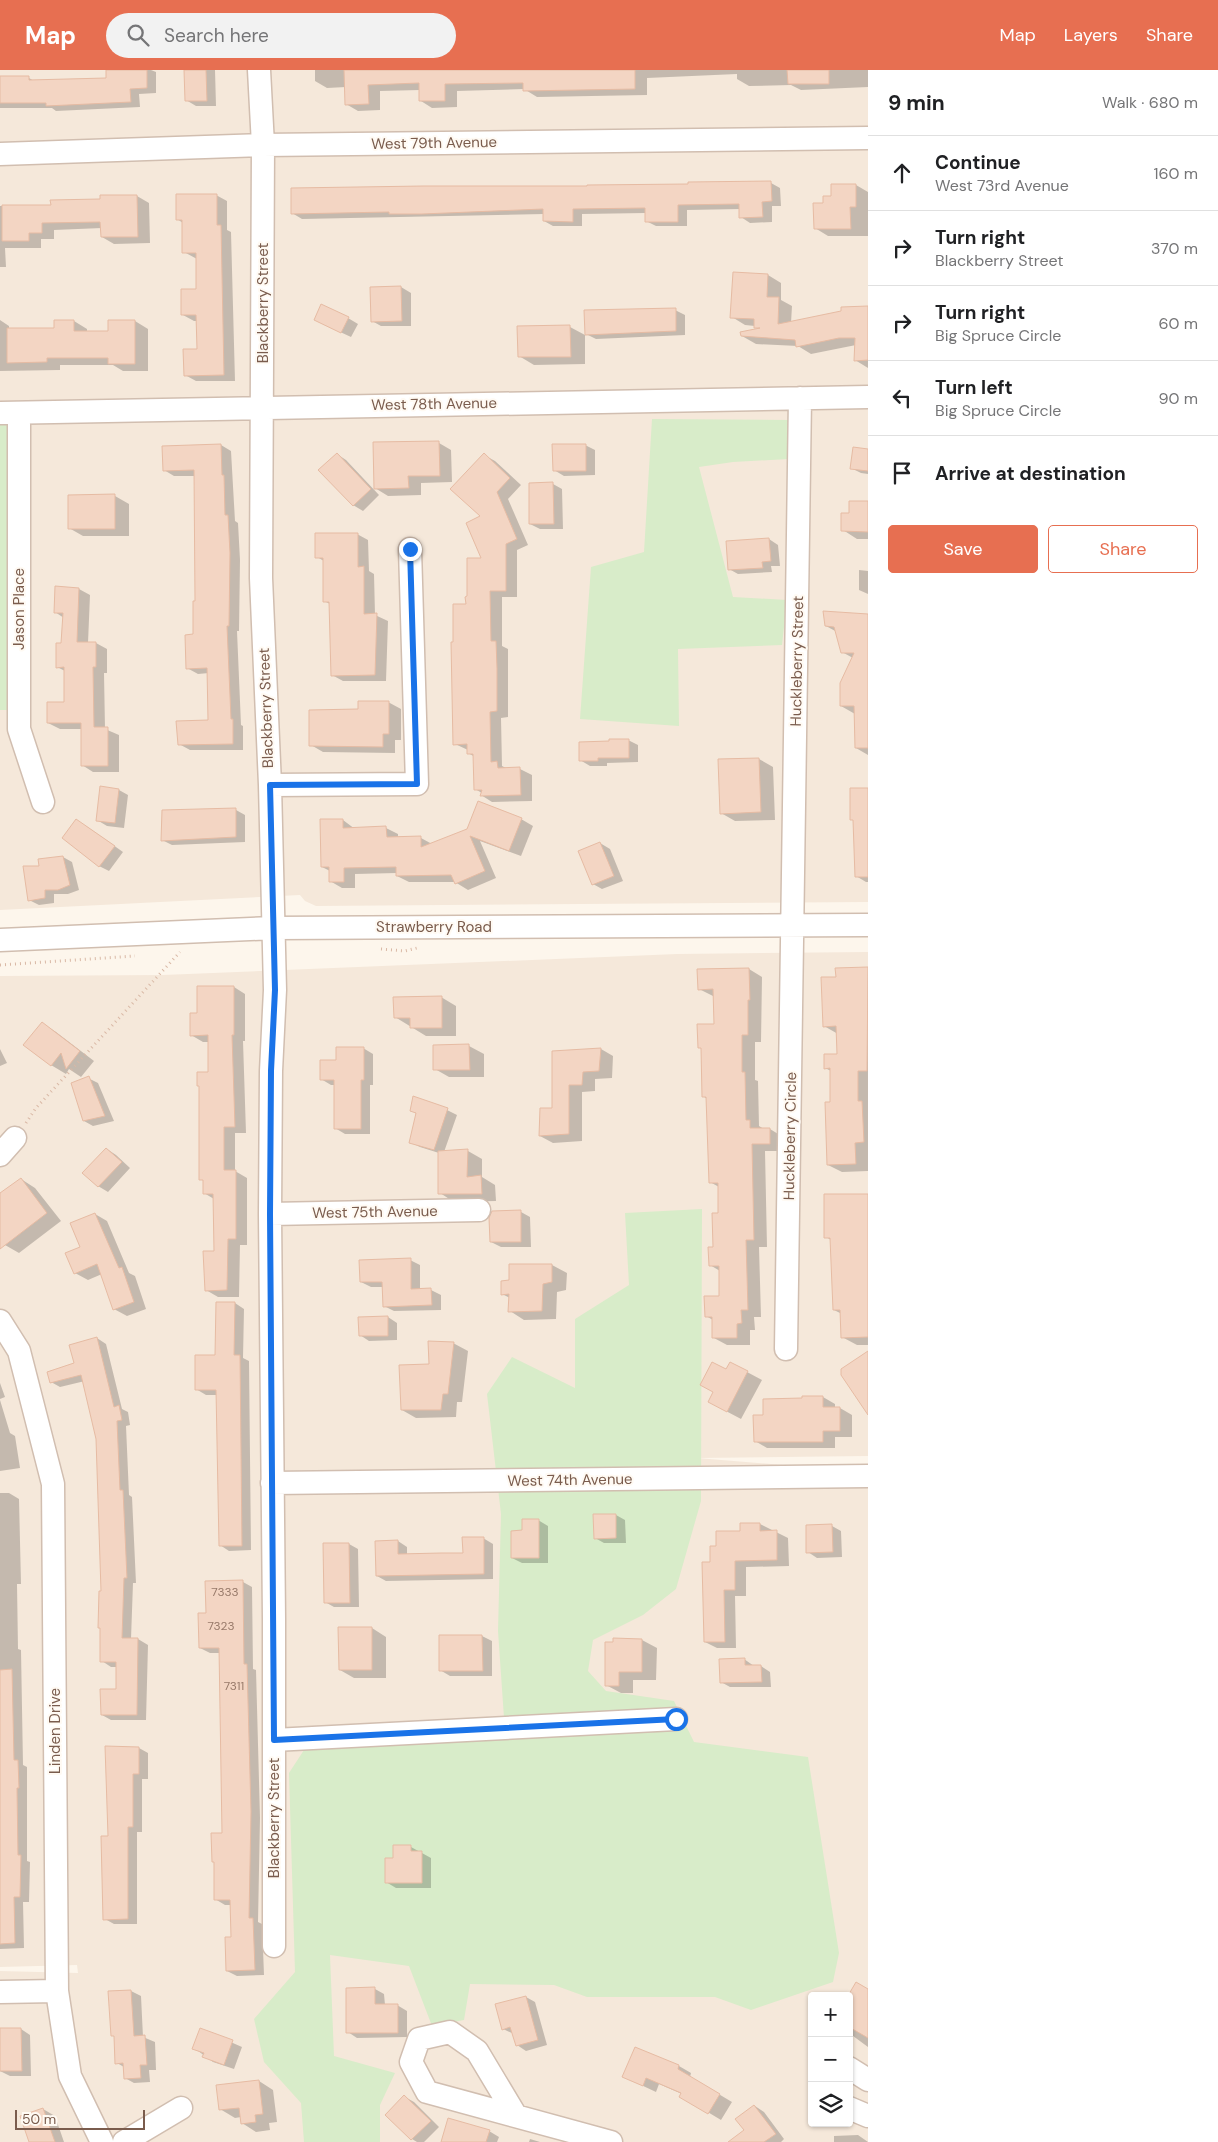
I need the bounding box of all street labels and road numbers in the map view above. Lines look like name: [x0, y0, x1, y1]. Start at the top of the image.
street label: West 79th Avenue: [371, 132, 497, 154]
street label: Blackberry Street: [253, 243, 273, 363]
street label: West 78th Avenue: [371, 393, 497, 415]
street label: Jason Place: [9, 568, 29, 650]
street label: Huckleberry Street: [786, 595, 808, 727]
street label: Blackberry Street: [254, 647, 278, 769]
street label: Strawberry Road: [376, 917, 492, 937]
street label: Huckleberry Circle: [779, 1072, 801, 1200]
street label: West 75th Avenue: [312, 1201, 438, 1223]
street label: West 74th Avenue: [507, 1469, 633, 1491]
street label: Linden Drive: [45, 1688, 65, 1774]
street label: Blackberry Street: [264, 1758, 284, 1878]

